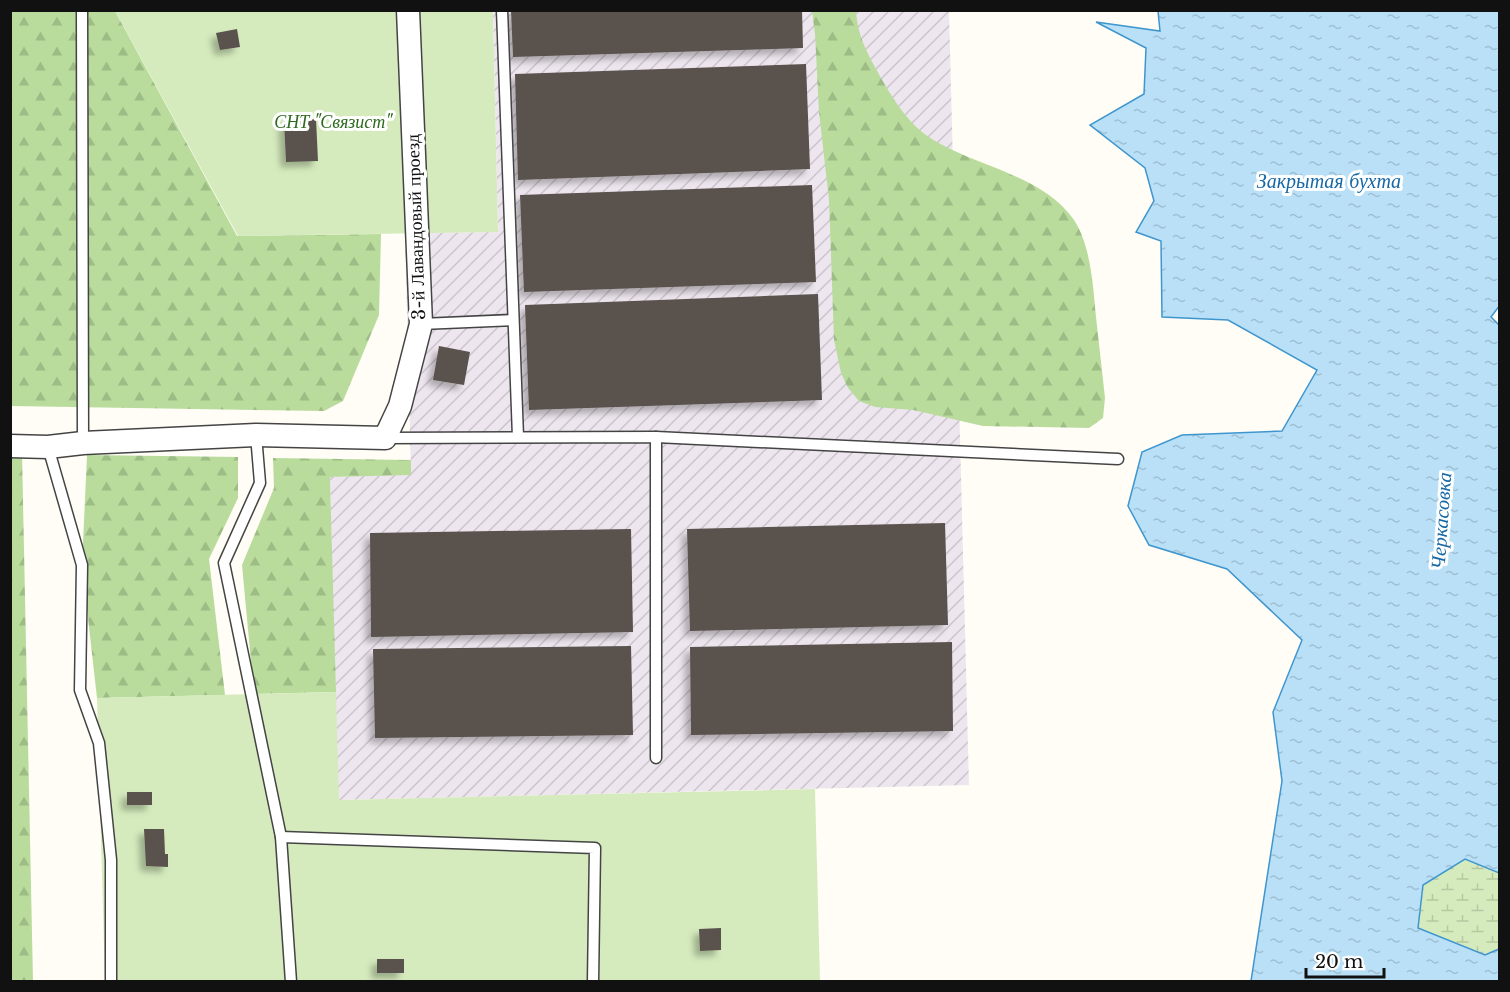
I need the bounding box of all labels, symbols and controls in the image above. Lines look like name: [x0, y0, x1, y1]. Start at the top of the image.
park label: СНТ "Связист": [274, 111, 393, 133]
street label: 3-й Лавандовый проезд: [402, 134, 430, 320]
water label: Закрытая бухта: [1257, 169, 1401, 193]
water label: Черкасовка: [1426, 472, 1456, 570]
scale bar: [1306, 941, 1384, 979]
text: 20 m: [1315, 951, 1363, 973]

